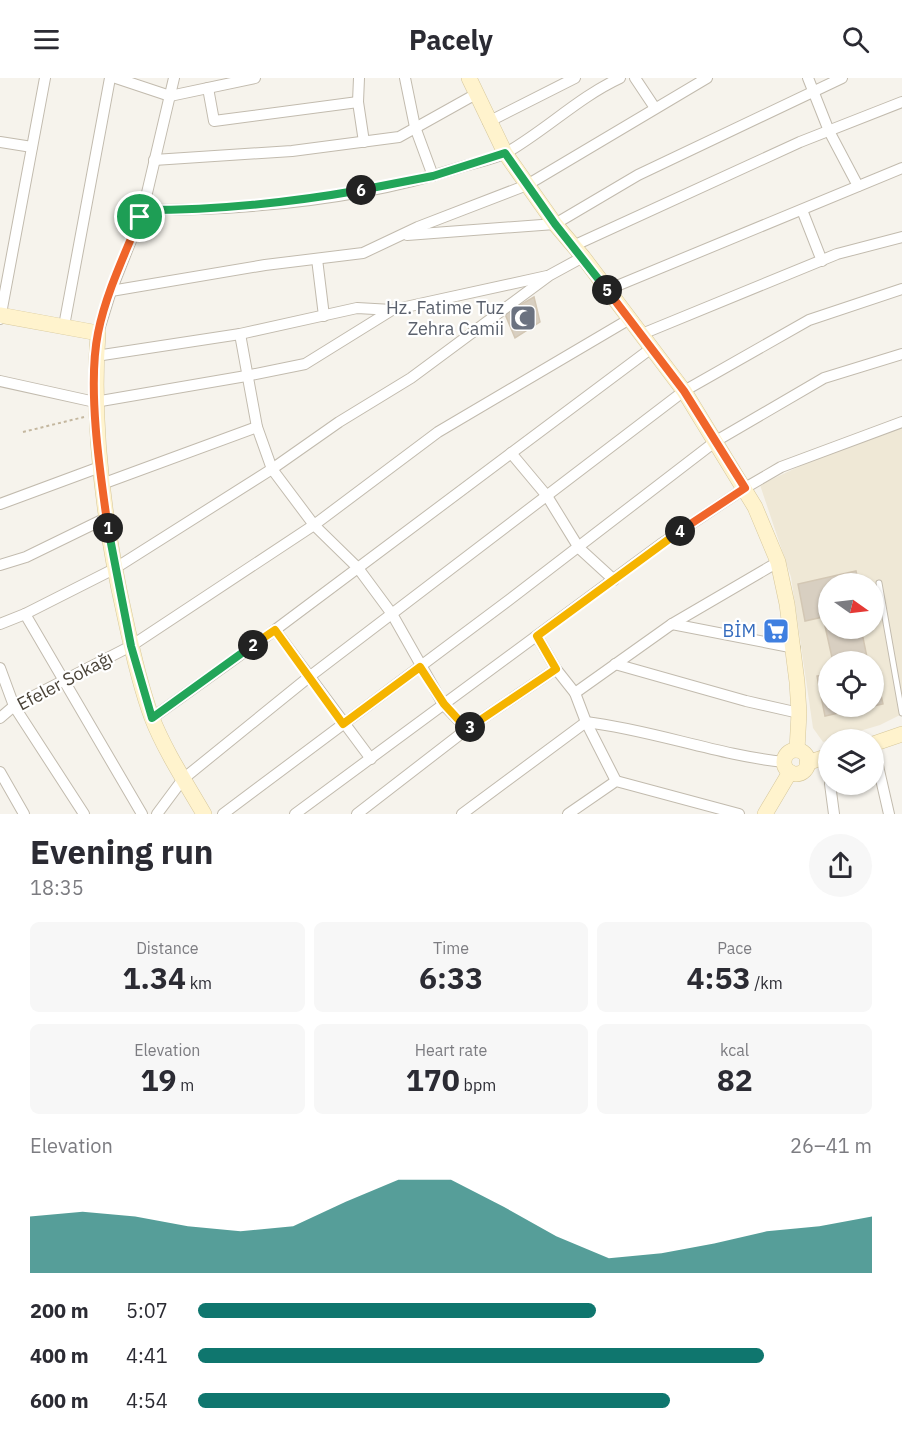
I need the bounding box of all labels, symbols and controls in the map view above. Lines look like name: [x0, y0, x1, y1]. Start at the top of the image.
text: Pacely: [409, 22, 493, 57]
icon: menu: [30, 23, 63, 56]
icon: search: [839, 23, 872, 56]
pin: 6: [346, 175, 376, 205]
text: 6: [356, 180, 366, 200]
pin: [114, 191, 165, 242]
icon: arrive: [123, 200, 156, 233]
pin: 5: [592, 275, 622, 305]
text: 5: [602, 280, 612, 300]
place label: Hz. Fatime Tuz Zehra Camii: [386, 296, 504, 340]
mosque icon: Hz. Fatime Tuz Zehra Camii: [508, 303, 538, 333]
pin: 1: [93, 513, 123, 543]
pin: 4: [665, 516, 695, 546]
text: 1: [103, 518, 113, 538]
text: 4: [675, 521, 685, 541]
north arrow: [818, 573, 884, 639]
map controls: [818, 573, 884, 795]
supermarket icon: BİM: [761, 616, 791, 646]
place label: BİM: [722, 619, 756, 642]
pin: 2: [238, 630, 268, 660]
text: 2: [248, 635, 258, 655]
street label: Efeler Sokağı: [13, 646, 117, 715]
button: locate: [818, 651, 884, 717]
pin: 3: [455, 712, 485, 742]
text: 3: [465, 717, 475, 737]
button: layers: [818, 729, 884, 795]
text: Evening run: [30, 830, 214, 873]
button: share: [809, 834, 872, 897]
text: 18:35: [30, 874, 84, 901]
text: Distance: [136, 938, 199, 958]
text: Time: [433, 938, 469, 958]
text: Pace: [717, 938, 752, 958]
text: 1.34: [123, 958, 186, 997]
text: 6:33: [419, 958, 483, 997]
text: 4:53: [687, 958, 750, 997]
text: km: [186, 973, 212, 993]
text: /km: [750, 973, 783, 993]
text: Elevation: [134, 1040, 200, 1060]
text: Heart rate: [415, 1040, 487, 1060]
text: kcal: [720, 1040, 749, 1060]
text: 19: [140, 1060, 176, 1099]
text: 170: [406, 1060, 460, 1099]
text: 82: [717, 1060, 753, 1099]
text: m: [176, 1075, 194, 1095]
text: bpm: [460, 1075, 496, 1095]
text: Elevation: [30, 1132, 113, 1159]
text: 26–41 m: [790, 1132, 872, 1159]
text: 200 m: [30, 1297, 89, 1324]
text: 5:07: [126, 1297, 168, 1324]
text: 400 m: [30, 1342, 89, 1369]
text: 4:41: [126, 1342, 168, 1369]
text: 600 m: [30, 1387, 89, 1414]
text: 4:54: [126, 1387, 168, 1414]

